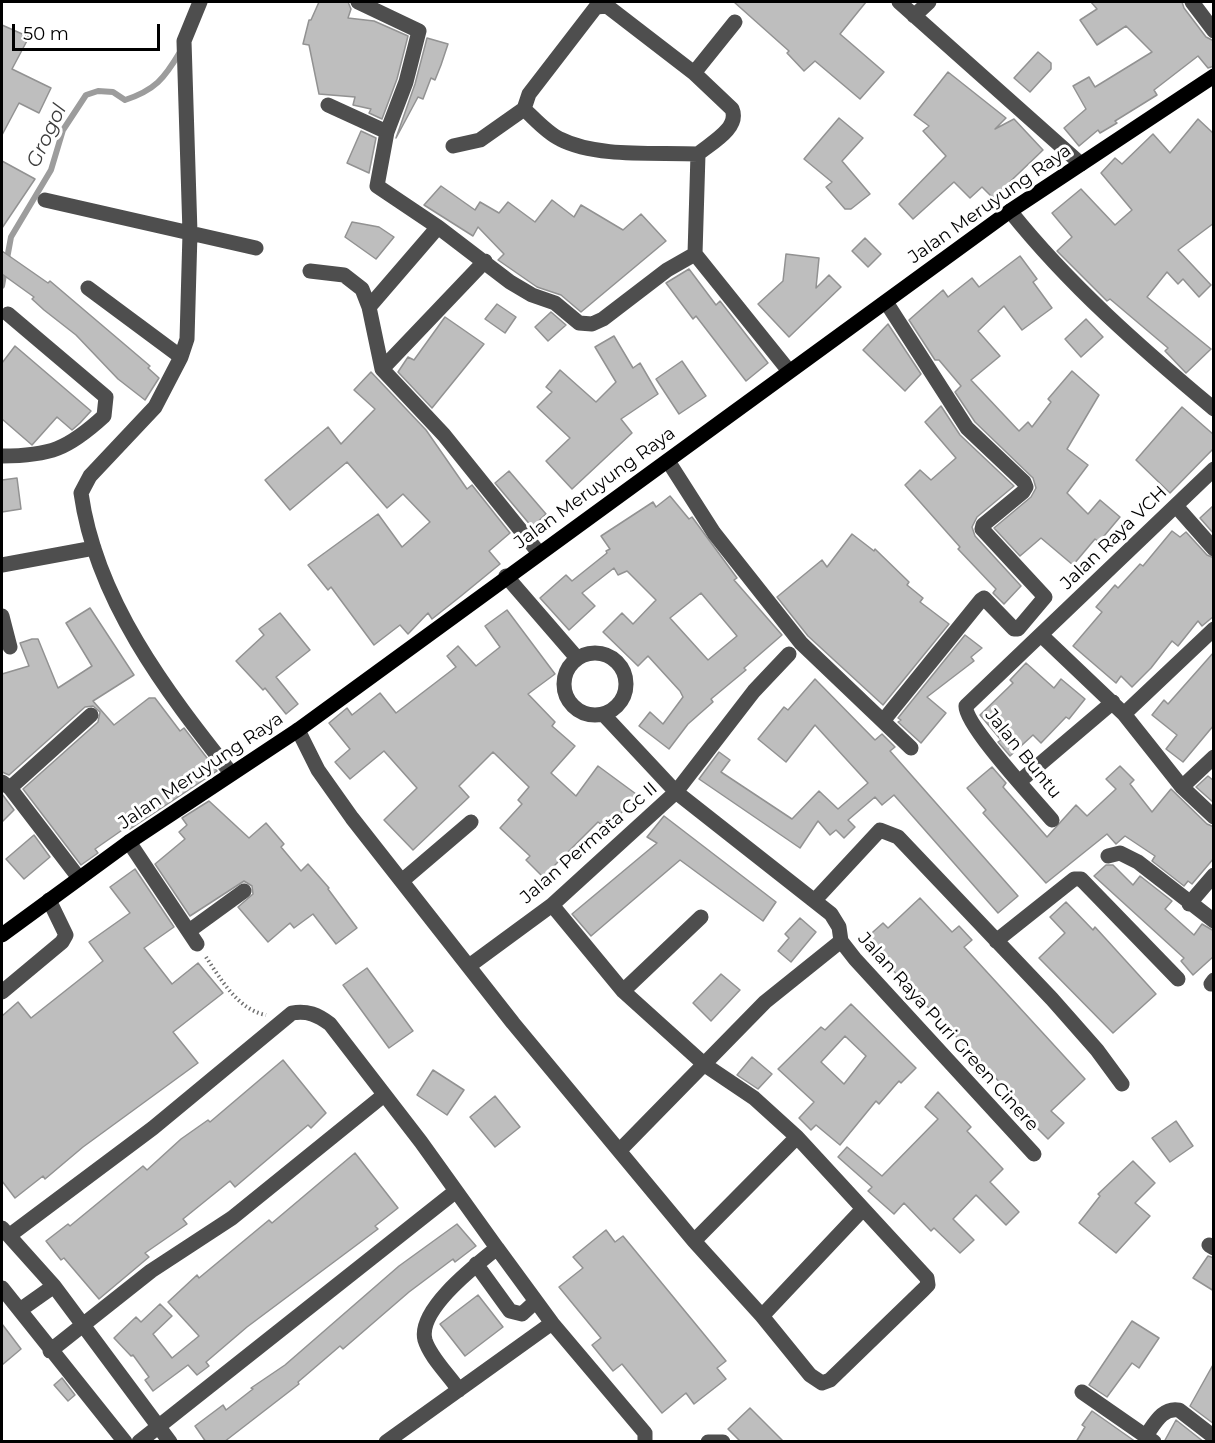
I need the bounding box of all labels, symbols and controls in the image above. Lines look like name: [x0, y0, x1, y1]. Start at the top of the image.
scale bar: [15, 12, 164, 50]
text: 50 m: [23, 23, 69, 45]
water label: Grogol: [22, 100, 72, 172]
street label: Jalan Meruyung Raya: [905, 140, 1075, 268]
street label: Jalan Meruyung Raya: [510, 422, 680, 554]
street label: Jalan Raya VCH: [1056, 482, 1172, 594]
street label: Jalan Buntu: [980, 705, 1066, 803]
street label: Jalan Meruyung Raya: [115, 708, 287, 834]
street label: Jalan Permata Gc II: [516, 778, 662, 908]
street label: Jalan Raya Puri Green Cinere: [853, 928, 1043, 1136]

